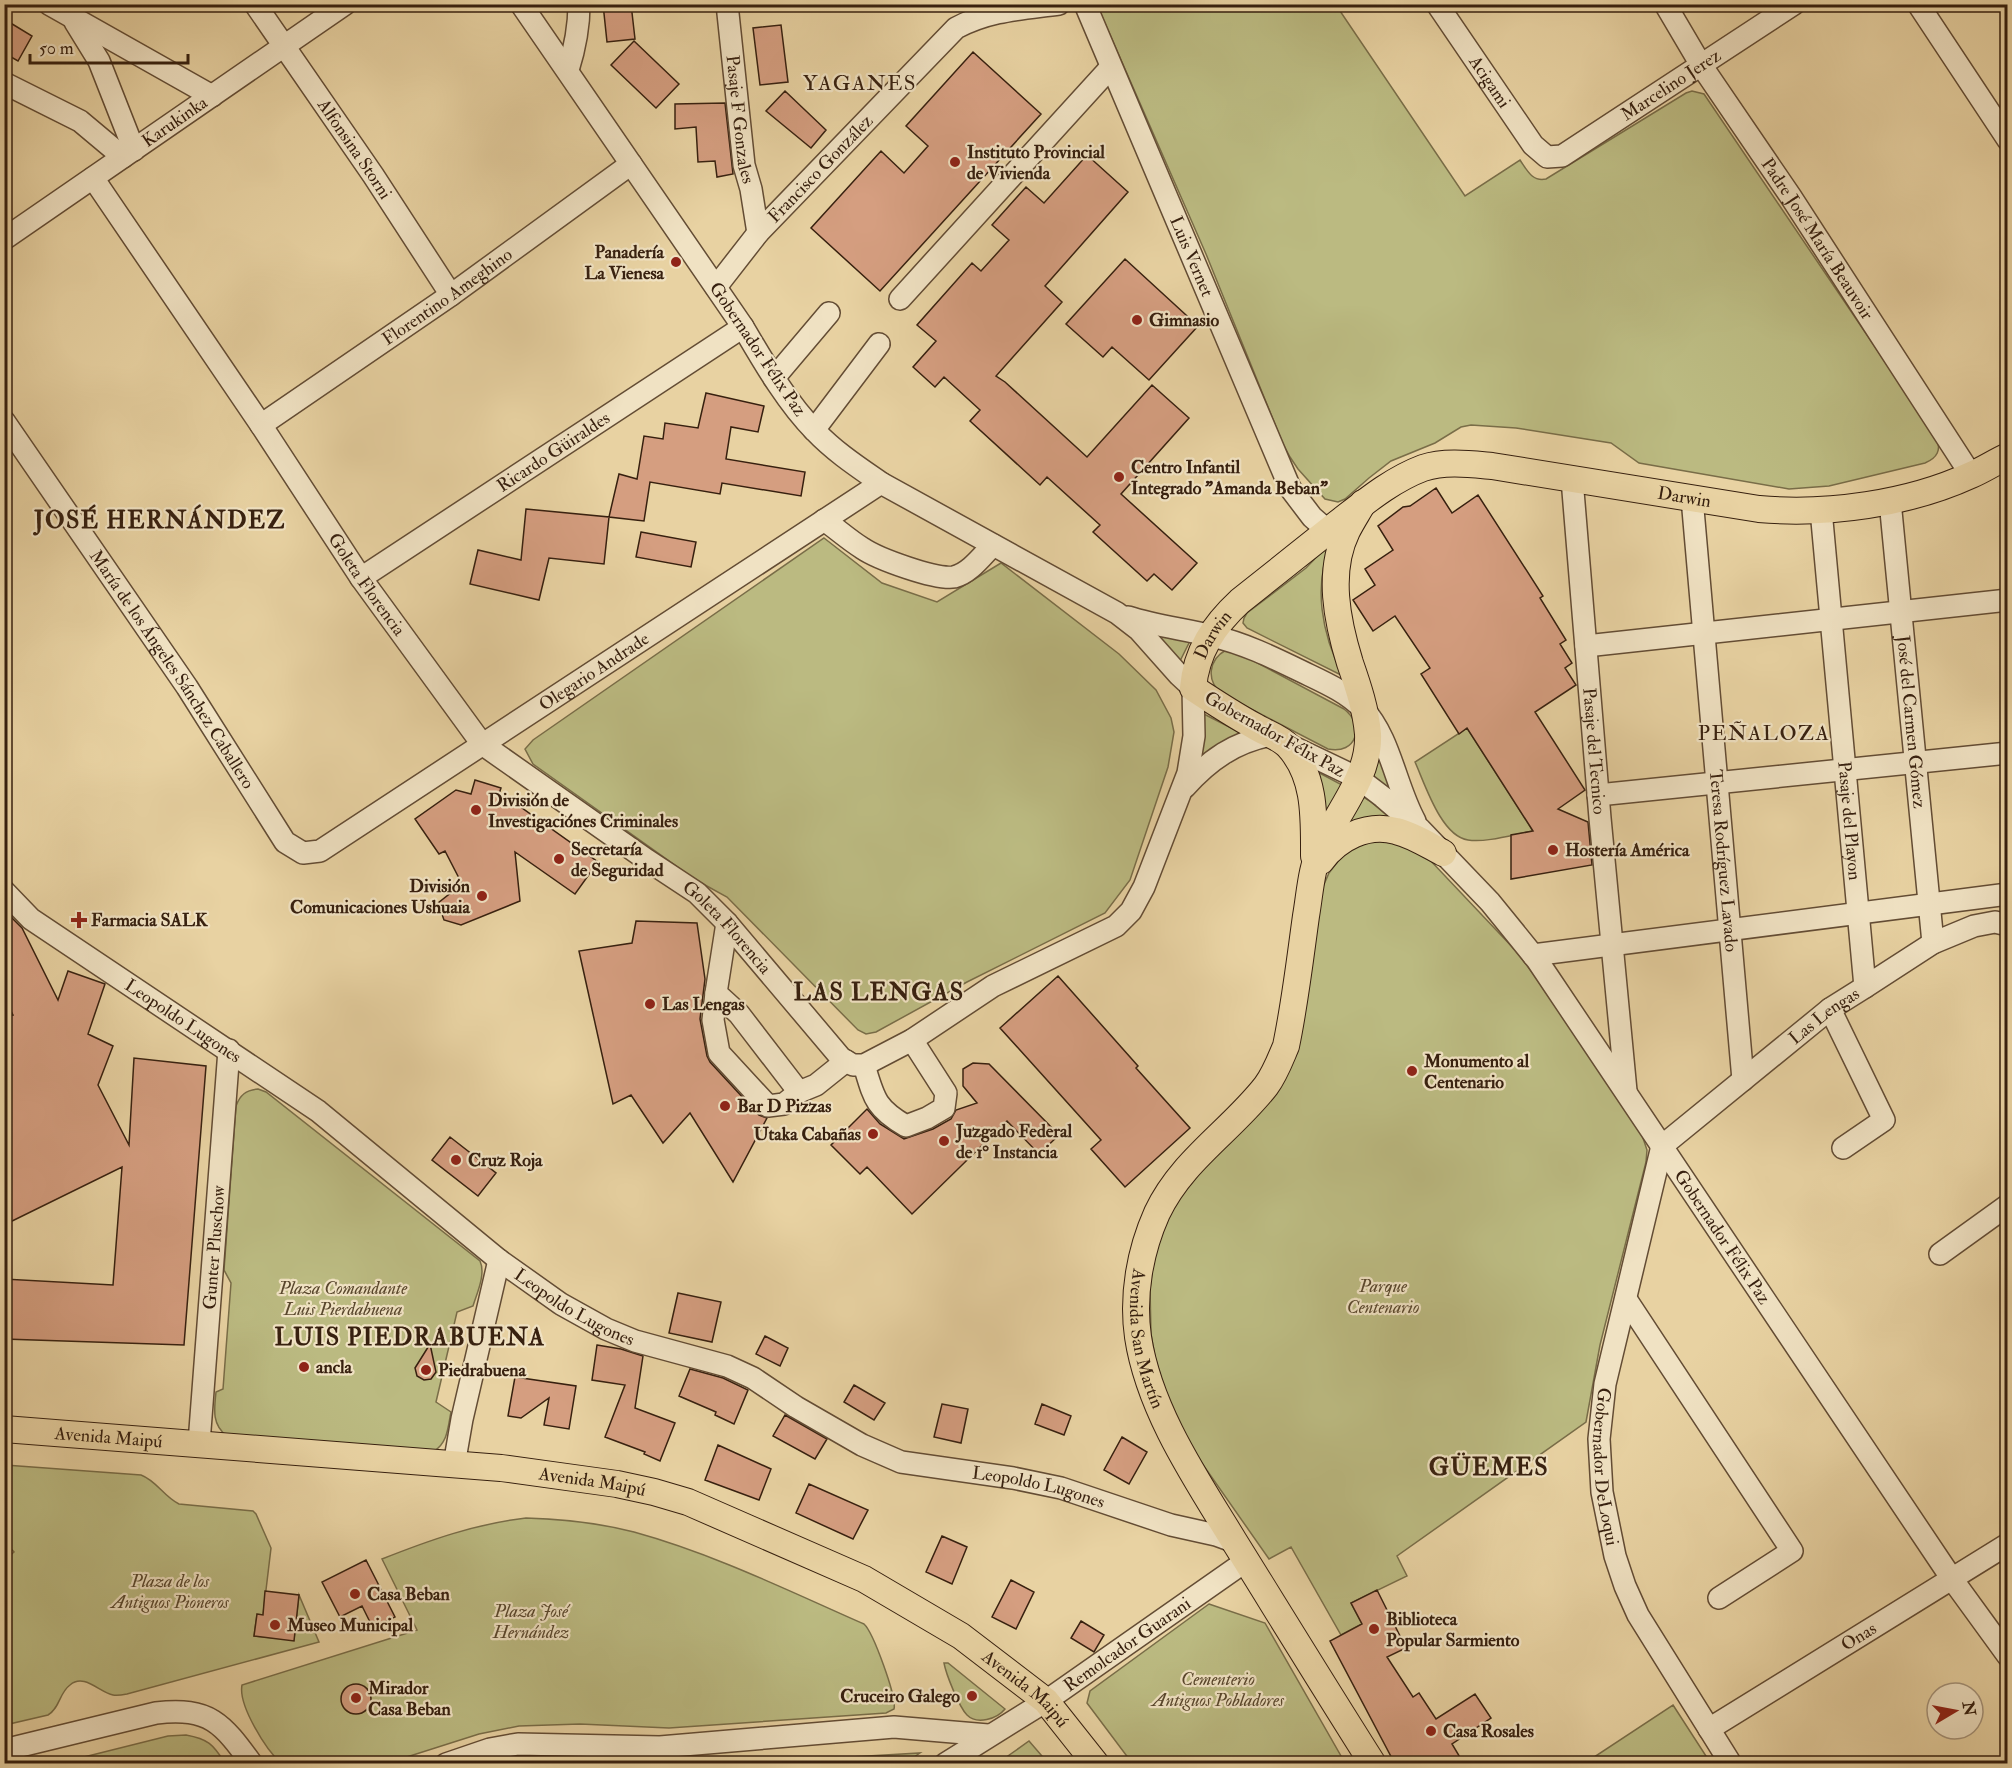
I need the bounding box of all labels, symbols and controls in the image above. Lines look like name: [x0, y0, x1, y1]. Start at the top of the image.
scale bar: [30, 27, 188, 65]
text: 50 m: [39, 37, 74, 60]
street label: Marcelino Jerez: [1617, 44, 1725, 126]
street label: Acigami: [1463, 50, 1516, 113]
street label: Pasaje F Gonzales: [720, 54, 760, 186]
district label: YAGANES: [803, 70, 917, 97]
street label: Karukinka: [137, 91, 212, 153]
street label: Alfonsina Storni: [311, 94, 397, 204]
street label: Francisco González: [763, 110, 878, 228]
place label: Instituto Provincial de Vivienda: [967, 141, 1105, 185]
street label: Padre José María Beauvoir: [1756, 154, 1879, 324]
marker: Instituto Provincial de Vivienda: [948, 155, 962, 169]
street label: Luis Vernet: [1164, 213, 1219, 300]
place label: Panadería La Vienesa: [584, 241, 665, 285]
street label: Florentino Ameghino: [378, 243, 517, 351]
marker: Panadería La Vienesa: [669, 255, 683, 269]
street label: Gobernador Félix Paz: [704, 278, 811, 421]
place label: Gimnasio: [1149, 309, 1219, 332]
marker: Gimnasio: [1130, 313, 1144, 327]
street label: Ricardo Güiraldes: [493, 407, 614, 498]
place label: Centro Infantil Integrado "Amanda Beban": [1131, 456, 1328, 500]
marker: Centro Infantil Integrado "Amanda Beban": [1112, 470, 1126, 484]
street label: Darwin: [1656, 482, 1713, 513]
district label: JOSÉ HERNÁNDEZ: [33, 504, 286, 536]
street label: Goleta Florencia: [323, 529, 411, 641]
street label: María de los Ángeles Sánchez Caballero: [84, 546, 260, 794]
street label: Darwin: [1189, 606, 1237, 663]
street label: Olegario Andrade: [535, 627, 654, 716]
street label: José del Carmen Gómez: [1891, 633, 1931, 810]
street label: Gobernador Félix Paz: [1200, 686, 1349, 783]
street label: Pasaje del Tecnico: [1577, 687, 1611, 816]
district label: PEÑALOZA: [1698, 720, 1830, 747]
street label: Pasaje del Playon: [1832, 760, 1866, 881]
street label: Teresa Rodríguez Lavado: [1704, 768, 1743, 953]
place label: División de Investigaciónes Criminales: [488, 789, 678, 833]
marker: División de Investigaciónes Criminales: [469, 803, 483, 817]
place label: Secretaría de Seguridad: [571, 838, 664, 882]
place label: Hostería América: [1565, 839, 1690, 862]
marker: Hostería América: [1546, 843, 1560, 857]
marker: Secretaría de Seguridad: [552, 852, 566, 866]
place label: División Comunicaciones Ushuaia: [290, 875, 471, 919]
street label: Goleta Florencia: [678, 876, 777, 979]
marker: División Comunicaciones Ushuaia: [475, 889, 489, 903]
place label: Farmacia SALK: [91, 909, 209, 932]
marker: Farmacia SALK: [72, 913, 86, 927]
street label: Leopoldo Lugones: [120, 974, 246, 1069]
district label: LAS LENGAS: [793, 977, 965, 1008]
street label: Las Lengas: [1784, 982, 1864, 1050]
place label: Las Lengas: [662, 993, 745, 1016]
marker: Las Lengas: [643, 997, 657, 1011]
place label: Monumento al Centenario: [1423, 1050, 1529, 1094]
marker: Monumento al Centenario: [1405, 1064, 1419, 1078]
place label: Bar D Pizzas: [737, 1095, 831, 1118]
marker: Bar D Pizzas: [718, 1099, 732, 1113]
place label: Juzgado Federal de 1° Instancia: [955, 1120, 1072, 1164]
place label: Utaka Cabañas: [754, 1123, 861, 1146]
marker: Utaka Cabañas: [866, 1127, 880, 1141]
marker: Juzgado Federal de 1° Instancia: [937, 1134, 951, 1148]
place label: Cruz Roja: [468, 1149, 543, 1172]
marker: Cruz Roja: [449, 1153, 463, 1167]
street label: Gobernador Félix Paz: [1669, 1165, 1776, 1309]
street label: Gunter Pluschow: [198, 1184, 231, 1311]
street label: Leopoldo Lugones: [510, 1263, 638, 1351]
street label: Avenida San Martín: [1124, 1266, 1169, 1412]
park label: Parque Centenario: [1347, 1275, 1419, 1319]
park label: Plaza Comandante Luis Pierdabuena: [278, 1277, 408, 1321]
district label: LUIS PIEDRABUENA: [274, 1322, 546, 1353]
place label: ancla: [316, 1356, 353, 1379]
place label: Piedrabuena: [438, 1359, 527, 1382]
marker: ancla: [297, 1360, 311, 1374]
marker: Piedrabuena: [419, 1363, 433, 1377]
street label: Gobernador DeLoqui: [1587, 1386, 1624, 1548]
street label: Avenida Maipú: [53, 1422, 163, 1453]
district label: GÜEMES: [1429, 1452, 1549, 1483]
street label: Leopoldo Lugones: [971, 1461, 1108, 1514]
street label: Avenida Maipú: [536, 1462, 648, 1502]
park label: Plaza de los Antiguos Pioneros: [109, 1570, 230, 1614]
place label: Casa Beban: [367, 1583, 450, 1606]
marker: Casa Beban: [348, 1587, 362, 1601]
street label: Remolcador Guarani: [1059, 1592, 1196, 1697]
park label: Plaza José Hernández: [492, 1600, 571, 1644]
place label: Biblioteca Popular Sarmiento: [1386, 1608, 1520, 1652]
place label: Museo Municipal: [286, 1614, 414, 1637]
street label: Onas: [1837, 1617, 1881, 1656]
marker: Museo Municipal: [268, 1618, 282, 1632]
marker: Biblioteca Popular Sarmiento: [1367, 1622, 1381, 1636]
street label: Avenida Maipú: [976, 1645, 1074, 1732]
park label: Cementerio Antiguos Pobladores: [1150, 1668, 1285, 1712]
place label: Mirador Casa Beban: [367, 1677, 451, 1721]
north arrow: [1925, 1681, 1985, 1741]
place label: Cruceiro Galego: [840, 1685, 960, 1708]
marker: Cruceiro Galego: [965, 1689, 979, 1703]
marker: Mirador Casa Beban: [349, 1691, 363, 1705]
text: N: [1958, 1699, 1980, 1718]
place label: Casa Rosales: [1443, 1720, 1534, 1743]
marker: Casa Rosales: [1424, 1724, 1438, 1738]

